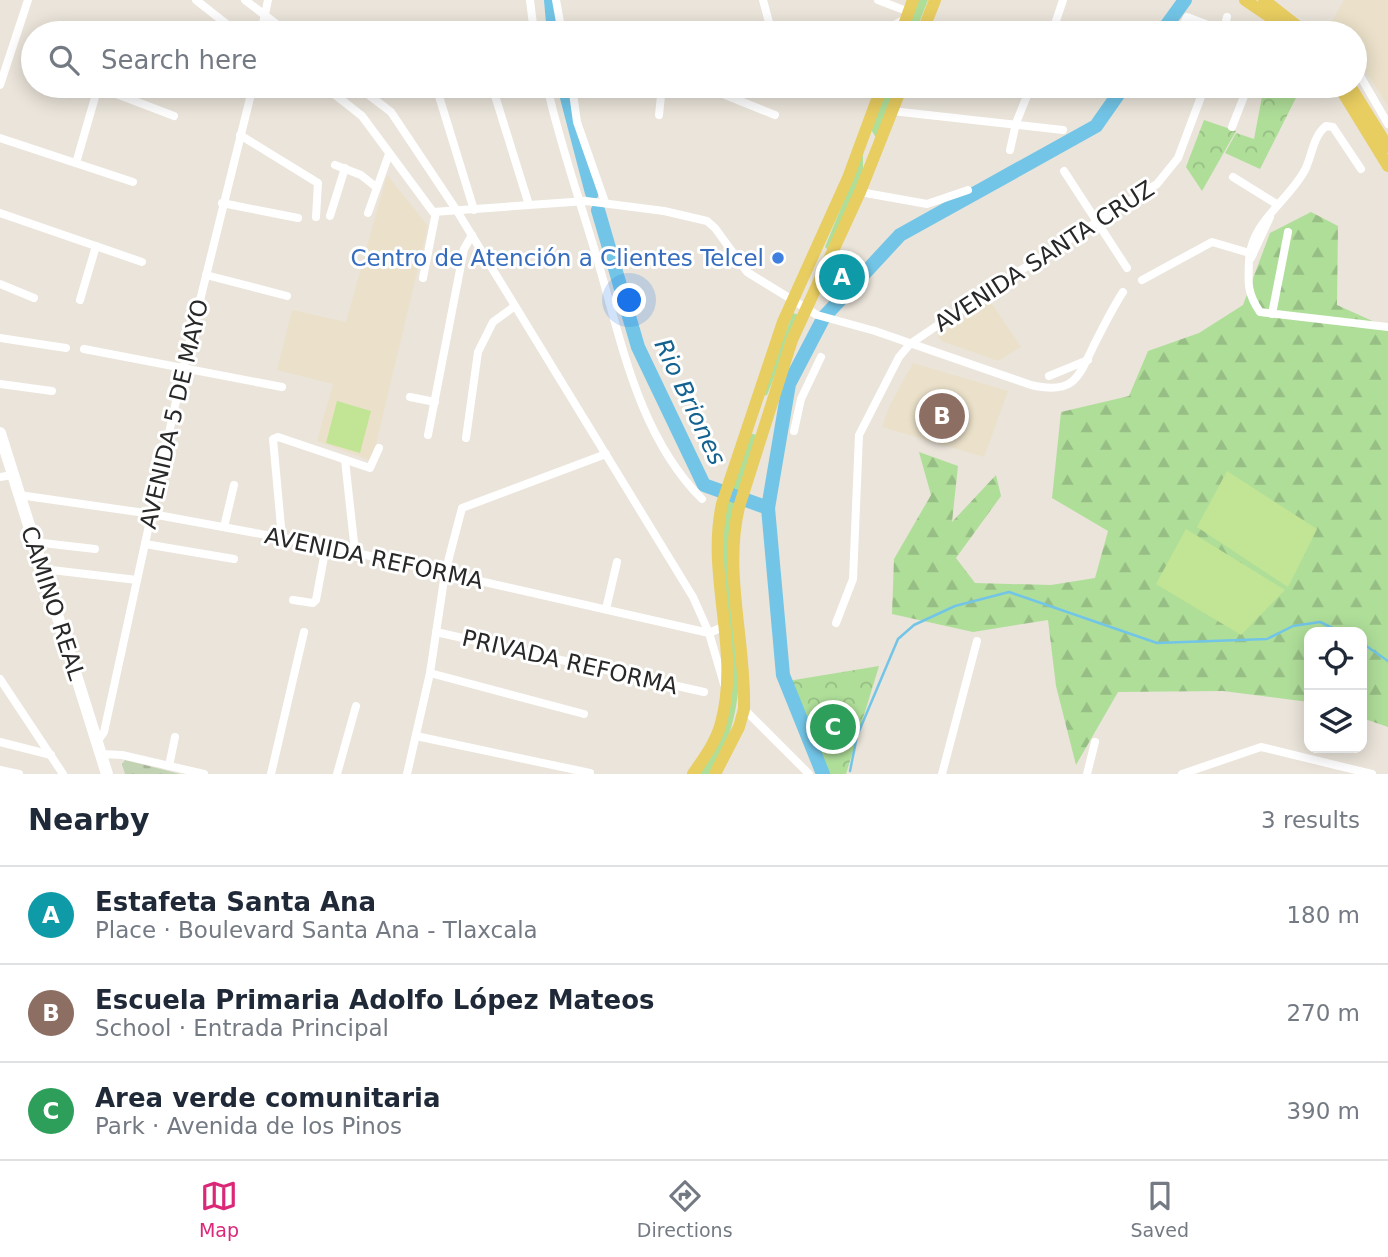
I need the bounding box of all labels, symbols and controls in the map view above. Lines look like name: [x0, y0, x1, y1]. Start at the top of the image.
search box: [21, 21, 1367, 98]
icon: search: [45, 41, 83, 79]
text: Search here: [101, 45, 257, 75]
street label: AVENIDA SANTA CRUZ: [929, 175, 1159, 337]
place label: Centro de Atención a Clientes Telcel: [350, 245, 764, 271]
marker: Centro de Atención a Clientes Telcel: [770, 250, 786, 266]
pin: A: [819, 251, 865, 303]
your location: [612, 283, 646, 317]
street label: AVENIDA 5 DE MAYO: [135, 297, 213, 531]
water label: Rio Briones: [649, 335, 731, 469]
pin: B: [919, 390, 965, 442]
street label: AVENIDA REFORMA: [263, 522, 486, 594]
street label: CAMINO REAL: [16, 523, 90, 683]
street label: PRIVADA REFORMA: [460, 625, 681, 700]
map controls: [1304, 627, 1367, 753]
button: locate: [1304, 627, 1367, 690]
button: layers: [1304, 690, 1367, 753]
pin: C: [810, 701, 856, 753]
text: Nearby: [28, 802, 150, 837]
text: 3 results: [1261, 807, 1360, 833]
text: Estafeta Santa Ana: [95, 887, 376, 917]
text: A: [42, 902, 60, 928]
text: 180 m: [1286, 902, 1360, 928]
text: Place · Boulevard Santa Ana - Tlaxcala: [95, 917, 538, 943]
text: Escuela Primaria Adolfo López Mateos: [95, 985, 654, 1015]
text: B: [42, 1000, 60, 1026]
text: 270 m: [1286, 1000, 1360, 1026]
text: School · Entrada Principal: [95, 1015, 389, 1041]
text: Area verde comunitaria: [95, 1083, 440, 1113]
text: C: [43, 1098, 59, 1124]
text: 390 m: [1286, 1098, 1360, 1124]
text: Park · Avenida de los Pinos: [95, 1113, 402, 1139]
tab: Map: [199, 1177, 239, 1241]
tab: Directions: [637, 1177, 733, 1241]
tab: Saved: [1130, 1177, 1189, 1241]

